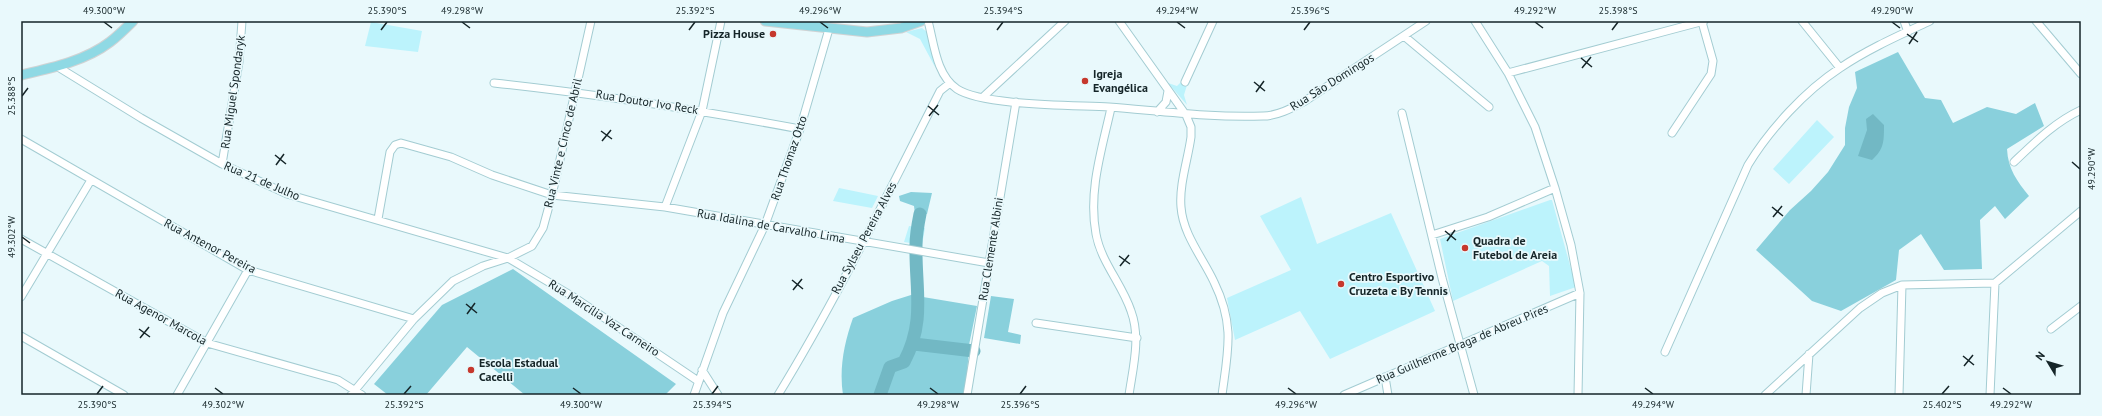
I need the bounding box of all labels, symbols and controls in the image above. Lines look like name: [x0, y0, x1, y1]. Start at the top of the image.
text: 49.300°W: [83, 4, 126, 17]
text: 25.390°S: [368, 4, 406, 17]
text: 49.298°W: [441, 4, 484, 17]
text: 25.392°S: [676, 4, 714, 17]
text: 49.296°W: [799, 4, 842, 17]
text: 25.394°S: [984, 4, 1022, 17]
text: 49.294°W: [1156, 4, 1199, 17]
text: 25.396°S: [1291, 4, 1329, 17]
text: 49.292°W: [1514, 4, 1557, 17]
text: 25.398°S: [1599, 4, 1637, 17]
text: 49.290°W: [1871, 4, 1914, 17]
place label: Pizza House: [703, 26, 765, 41]
marker: Pizza House: [768, 29, 778, 39]
street label: Rua Miguel Spondaryk: [217, 34, 248, 150]
street label: Rua São Domingos: [1287, 50, 1377, 113]
place label: Igreja Evangélica: [1093, 66, 1148, 95]
street label: Rua Vinte e Cinco de Abril: [540, 76, 585, 209]
marker: Igreja Evangélica: [1080, 76, 1090, 86]
text: 25.388°S: [5, 77, 18, 115]
street label: Rua Doutor Ivo Reck: [595, 86, 700, 117]
street label: Rua Thomaz Otto: [767, 114, 810, 202]
text: 49.290°W: [2085, 147, 2098, 190]
street label: Rua 21 de Julho: [222, 158, 302, 203]
street label: Rua Sylseu Pereira Alves: [828, 179, 899, 296]
street label: Rua Clemente Albini: [975, 196, 1006, 302]
street label: Rua Idalina de Carvalho Lima: [696, 205, 846, 246]
text: 49.302°W: [5, 215, 18, 258]
street label: Rua Antenor Pereira: [162, 215, 259, 276]
place label: Quadra de Futebol de Areia: [1473, 233, 1557, 262]
marker: Quadra de Futebol de Areia: [1460, 243, 1470, 253]
place label: Centro Esportivo Cruzeta e By Tennis: [1349, 269, 1448, 298]
street label: Rua Marcília Vaz Carneiro: [546, 276, 663, 359]
marker: Centro Esportivo Cruzeta e By Tennis: [1336, 279, 1346, 289]
street label: Rua Agenor Marcola: [113, 285, 210, 348]
street label: Rua Guilherme Braga de Abreu Pires: [1374, 300, 1550, 387]
north arrow: [2028, 342, 2068, 382]
text: N: [2032, 349, 2048, 363]
place label: Escola Estadual Cacelli: [479, 355, 559, 384]
marker: Escola Estadual Cacelli: [466, 365, 476, 375]
text: 25.390°S: [78, 398, 116, 411]
text: 49.302°W: [202, 398, 245, 411]
text: 25.392°S: [385, 398, 423, 411]
text: 49.300°W: [560, 398, 603, 411]
text: 25.394°S: [693, 398, 731, 411]
text: 49.298°W: [917, 398, 960, 411]
text: 25.396°S: [1001, 398, 1039, 411]
text: 49.296°W: [1275, 398, 1318, 411]
text: 49.294°W: [1632, 398, 1675, 411]
text: 25.402°S: [1923, 398, 1961, 411]
text: 49.292°W: [1990, 398, 2033, 411]

